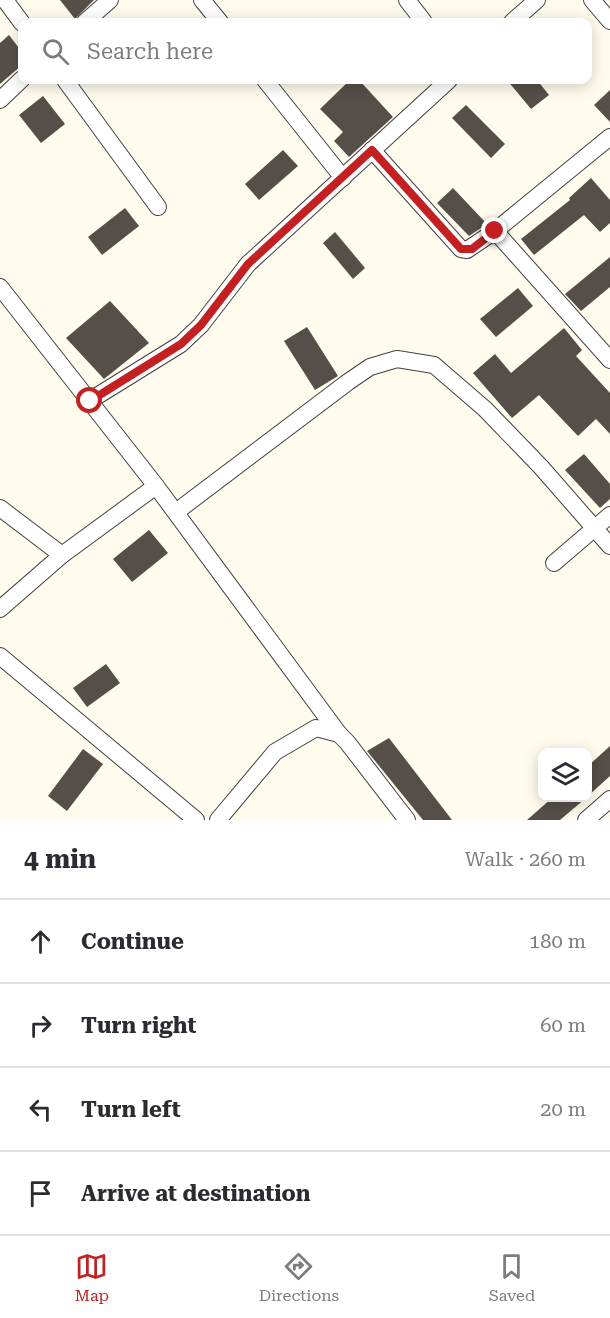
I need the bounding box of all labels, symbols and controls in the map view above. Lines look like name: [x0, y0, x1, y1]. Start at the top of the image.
search box: [18, 18, 592, 84]
icon: search: [39, 35, 72, 68]
text: Search here: [87, 39, 213, 64]
route end: [481, 217, 507, 243]
route start: [76, 387, 102, 413]
map controls: [538, 748, 592, 802]
button: layers: [538, 748, 592, 802]
text: 4 min: [24, 844, 96, 874]
text: Walk · 260 m: [465, 847, 586, 871]
icon: ahead: [24, 925, 57, 958]
text: Continue: [81, 929, 184, 954]
text: 180 m: [529, 929, 586, 953]
icon: right: [24, 1009, 57, 1042]
text: Turn right: [81, 1013, 196, 1038]
text: 60 m: [540, 1013, 586, 1037]
icon: left: [24, 1093, 57, 1126]
text: Turn left: [81, 1097, 181, 1122]
text: 20 m: [540, 1097, 586, 1121]
icon: arrive: [24, 1177, 57, 1210]
text: Arrive at destination: [81, 1181, 310, 1206]
tab: Map: [75, 1250, 109, 1305]
tab: Directions: [259, 1250, 339, 1305]
tab: Saved: [489, 1250, 535, 1305]

